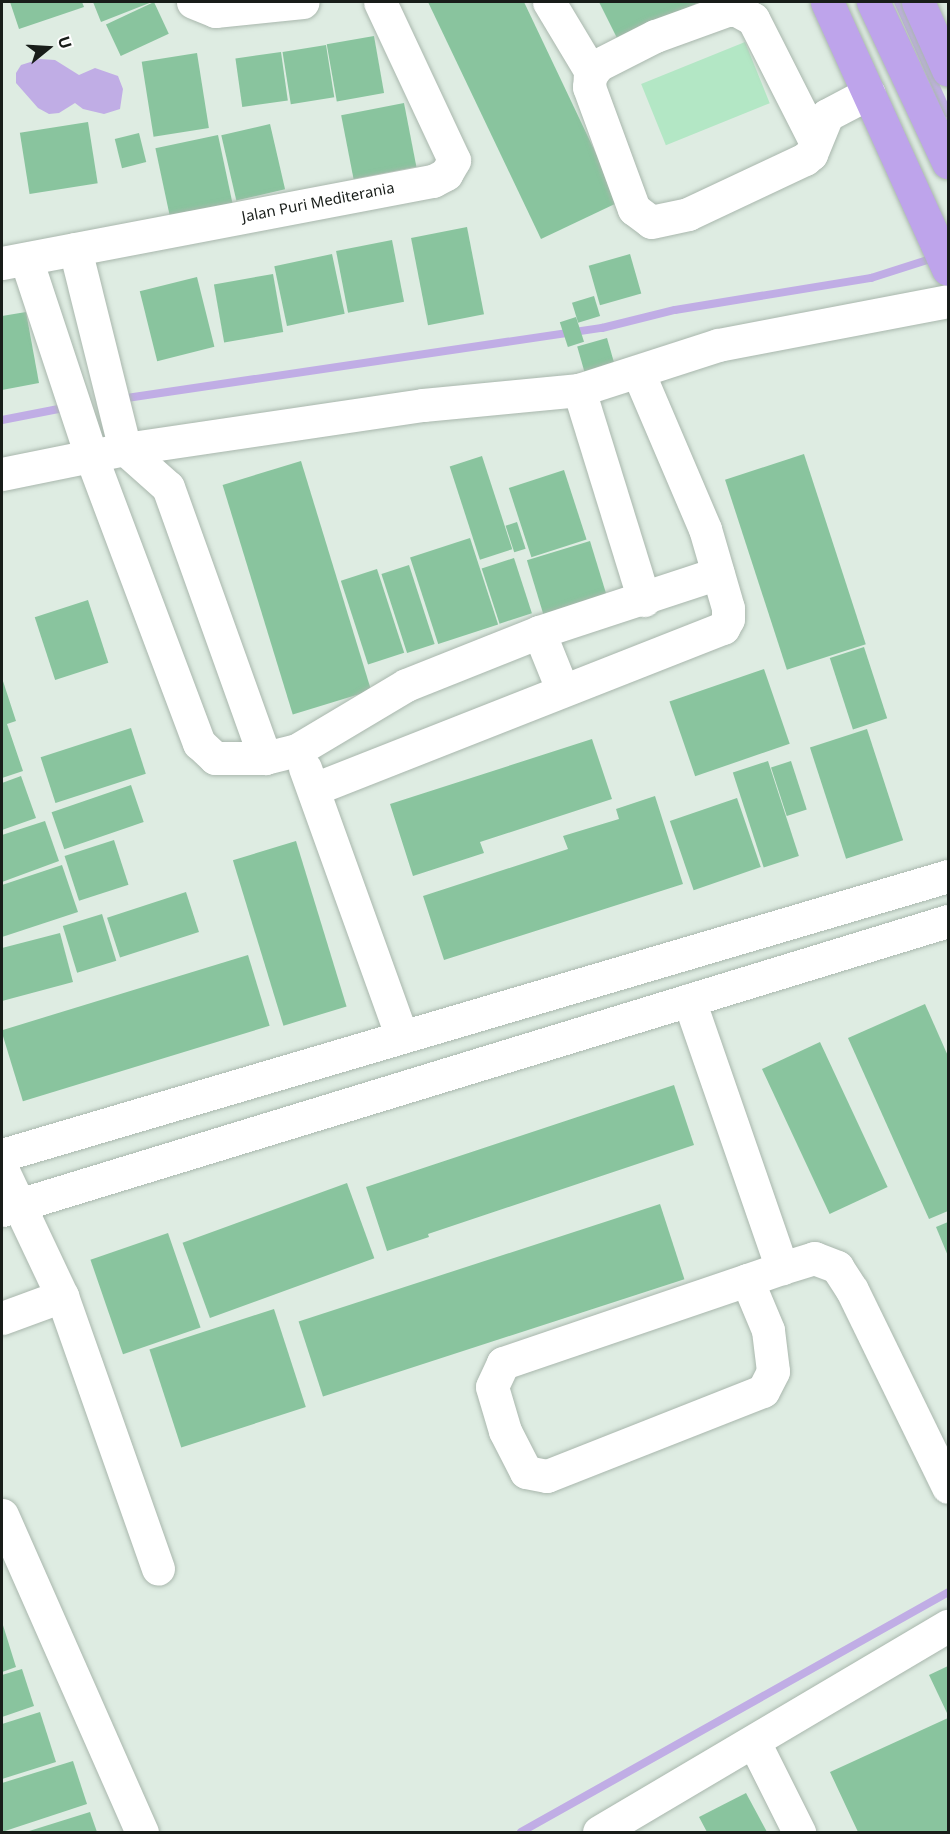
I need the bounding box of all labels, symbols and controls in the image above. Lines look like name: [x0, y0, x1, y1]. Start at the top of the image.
north arrow: [18, 18, 78, 78]
text: U: [53, 33, 77, 52]
street label: Jalan Puri Mediterania: [240, 178, 396, 226]

